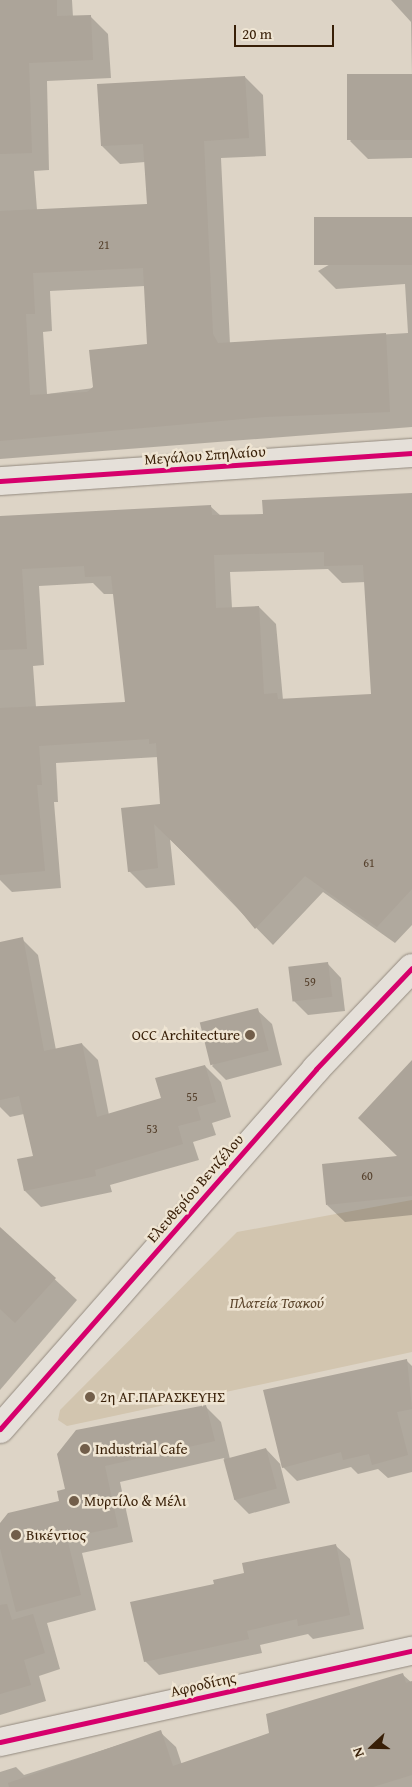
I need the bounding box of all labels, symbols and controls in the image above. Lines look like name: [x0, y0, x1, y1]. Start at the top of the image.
scale bar: [237, 15, 337, 47]
text: 20 m: [242, 23, 272, 44]
house number: 21: [98, 238, 110, 252]
street label: Μεγάλου Σπηλαίου: [144, 442, 266, 468]
house number: 61: [363, 856, 375, 870]
house number: 59: [304, 975, 316, 989]
place label: OCC Architecture: [132, 1026, 240, 1044]
marker: OCC Architecture: [244, 1029, 256, 1041]
house number: 55: [186, 1090, 198, 1104]
house number: 53: [146, 1122, 158, 1136]
street label: Ελευθερίου Βενιζέλου: [143, 1130, 247, 1246]
house number: 60: [361, 1169, 373, 1183]
park label: Πλατεία Τσακού: [230, 1294, 324, 1312]
place label: 2η ΑΓ.ΠΑΡΑΣΚΕΥΗΣ: [100, 1388, 225, 1406]
marker: 2η ΑΓ.ΠΑΡΑΣΚΕΥΗΣ: [84, 1391, 96, 1403]
place label: Industrial Cafe: [95, 1440, 187, 1458]
marker: Industrial Cafe: [79, 1443, 91, 1455]
place label: Μυρτίλο & Μέλι: [84, 1492, 186, 1510]
marker: Μυρτίλο & Μέλι: [68, 1495, 80, 1507]
place label: Βικέντιος: [26, 1526, 86, 1544]
marker: Βικέντιος: [10, 1529, 22, 1541]
street label: Αφροδίτης: [168, 1668, 238, 1700]
north arrow: [347, 1722, 397, 1772]
text: N: [347, 1744, 369, 1760]

